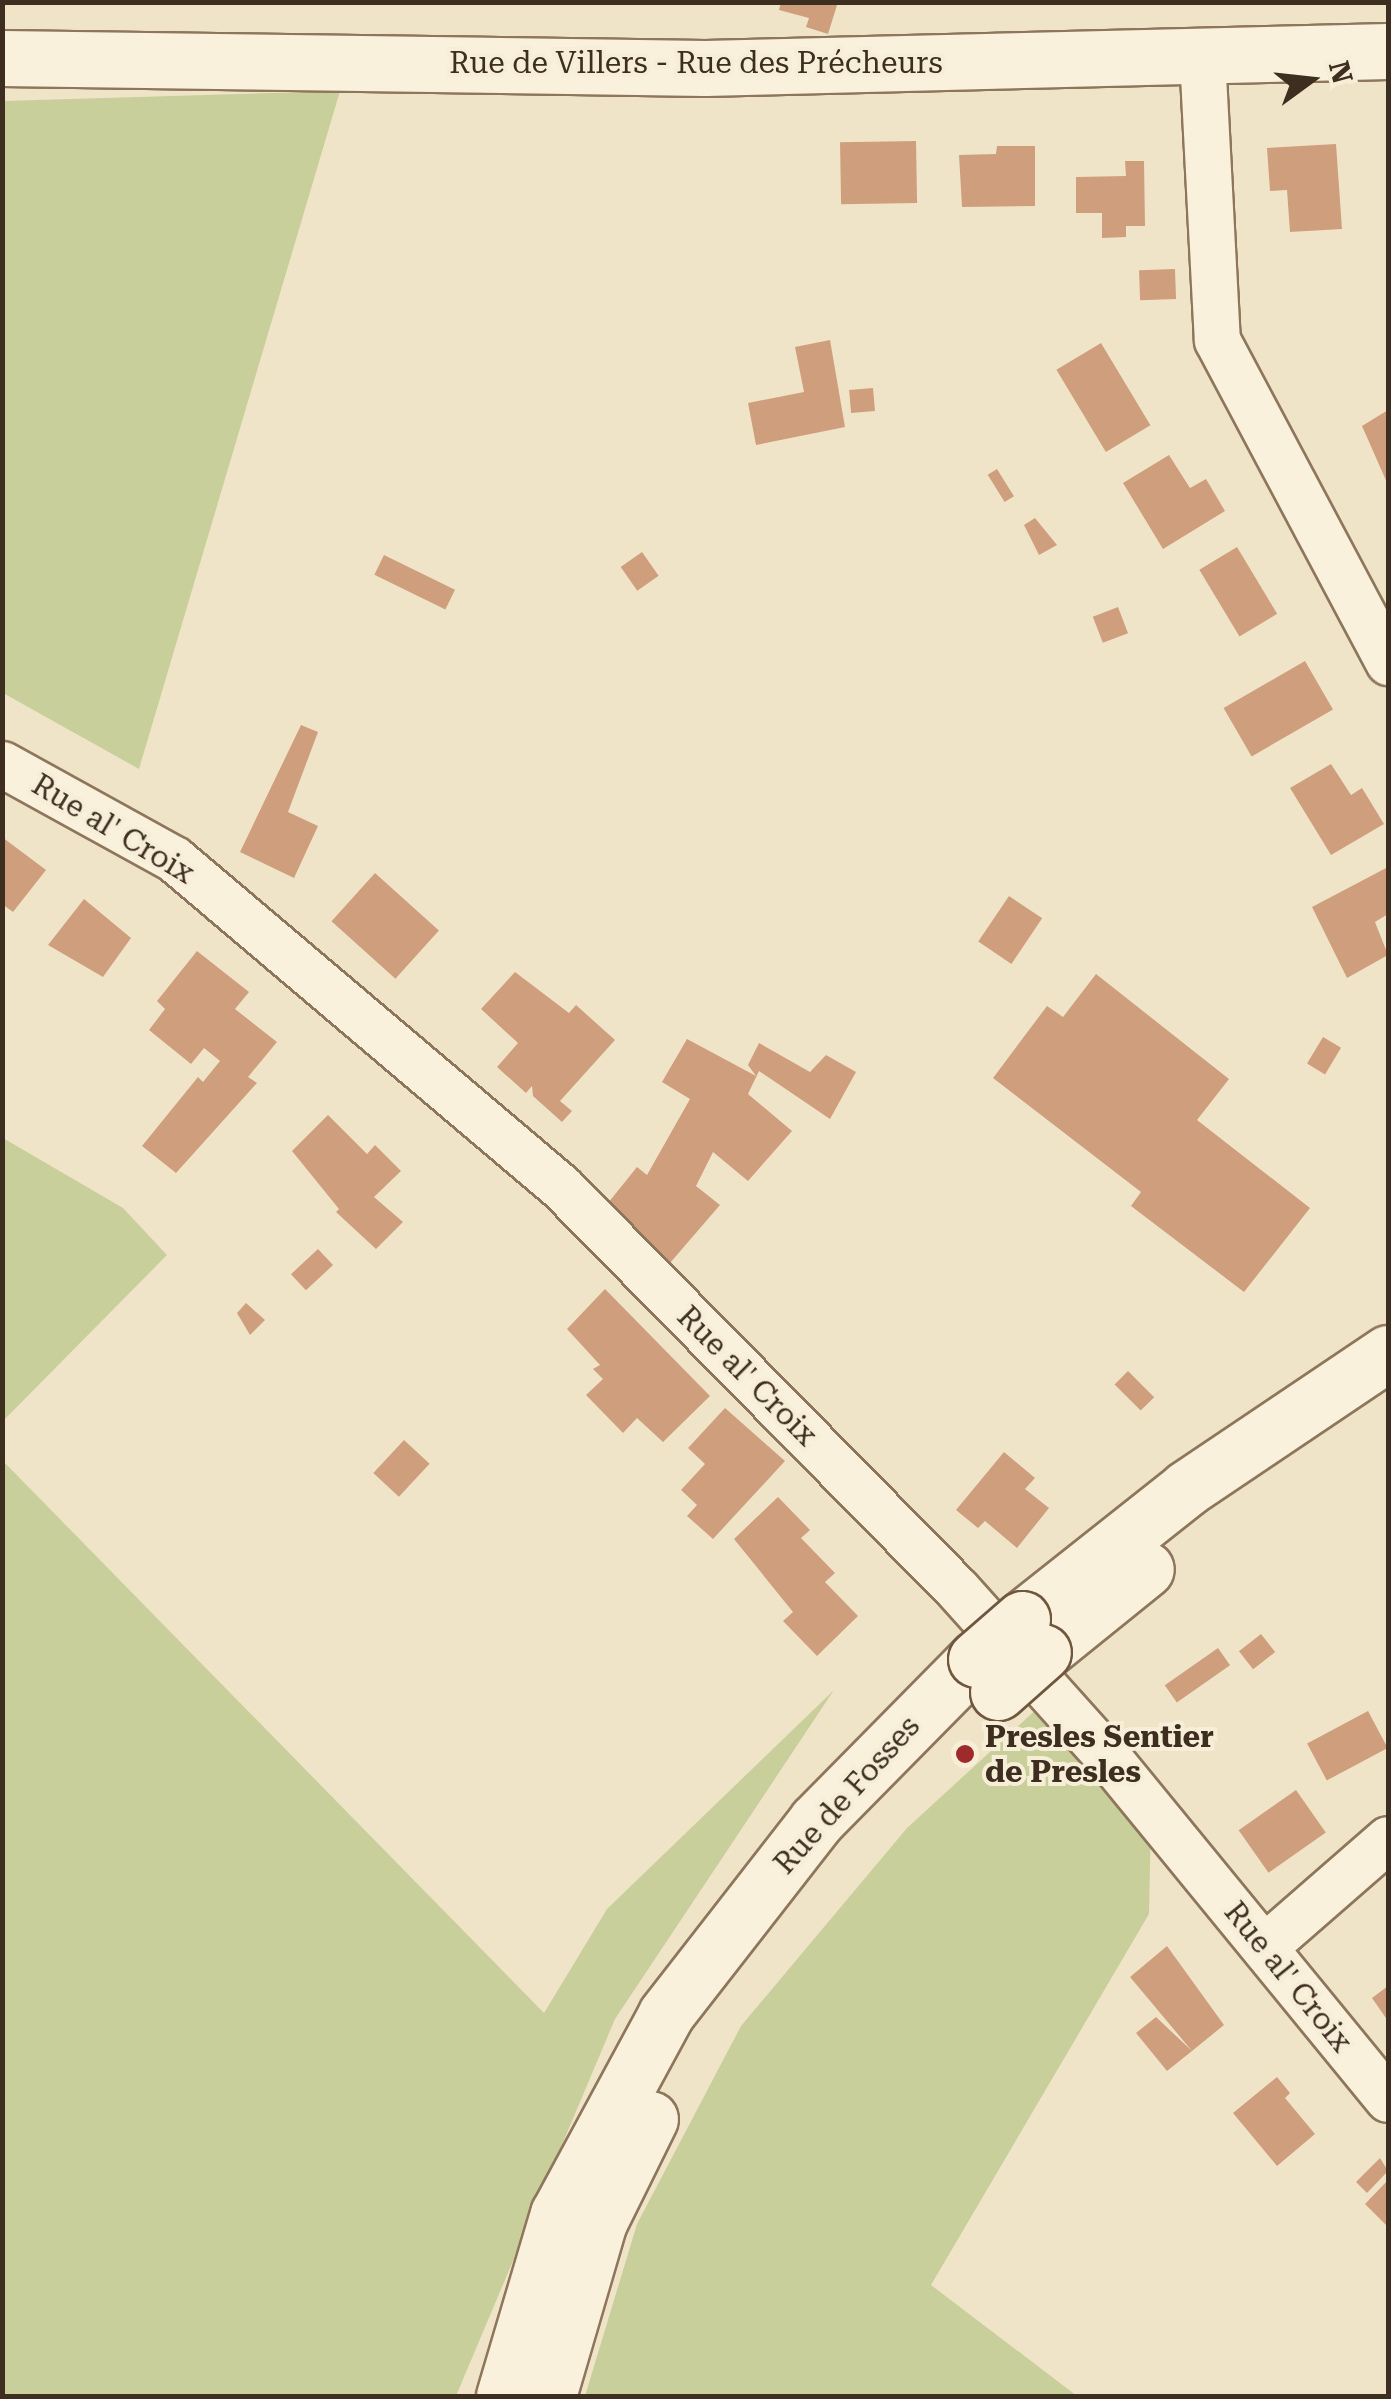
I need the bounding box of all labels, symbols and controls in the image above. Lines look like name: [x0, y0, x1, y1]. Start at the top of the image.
north arrow: [1261, 30, 1361, 130]
street label: Rue de Villers - Rue des Précheurs: [449, 45, 943, 81]
text: N: [1322, 57, 1359, 87]
street label: Rue al' Croix: [26, 767, 200, 891]
street label: Rue al' Croix: [670, 1299, 824, 1453]
street label: Rue de Fosses: [767, 1709, 927, 1881]
place label: Presles Sentier de Presles: [985, 1719, 1214, 1790]
marker: Presles Sentier de Presles: [954, 1743, 976, 1765]
street label: Rue al' Croix: [1217, 1895, 1359, 2059]

